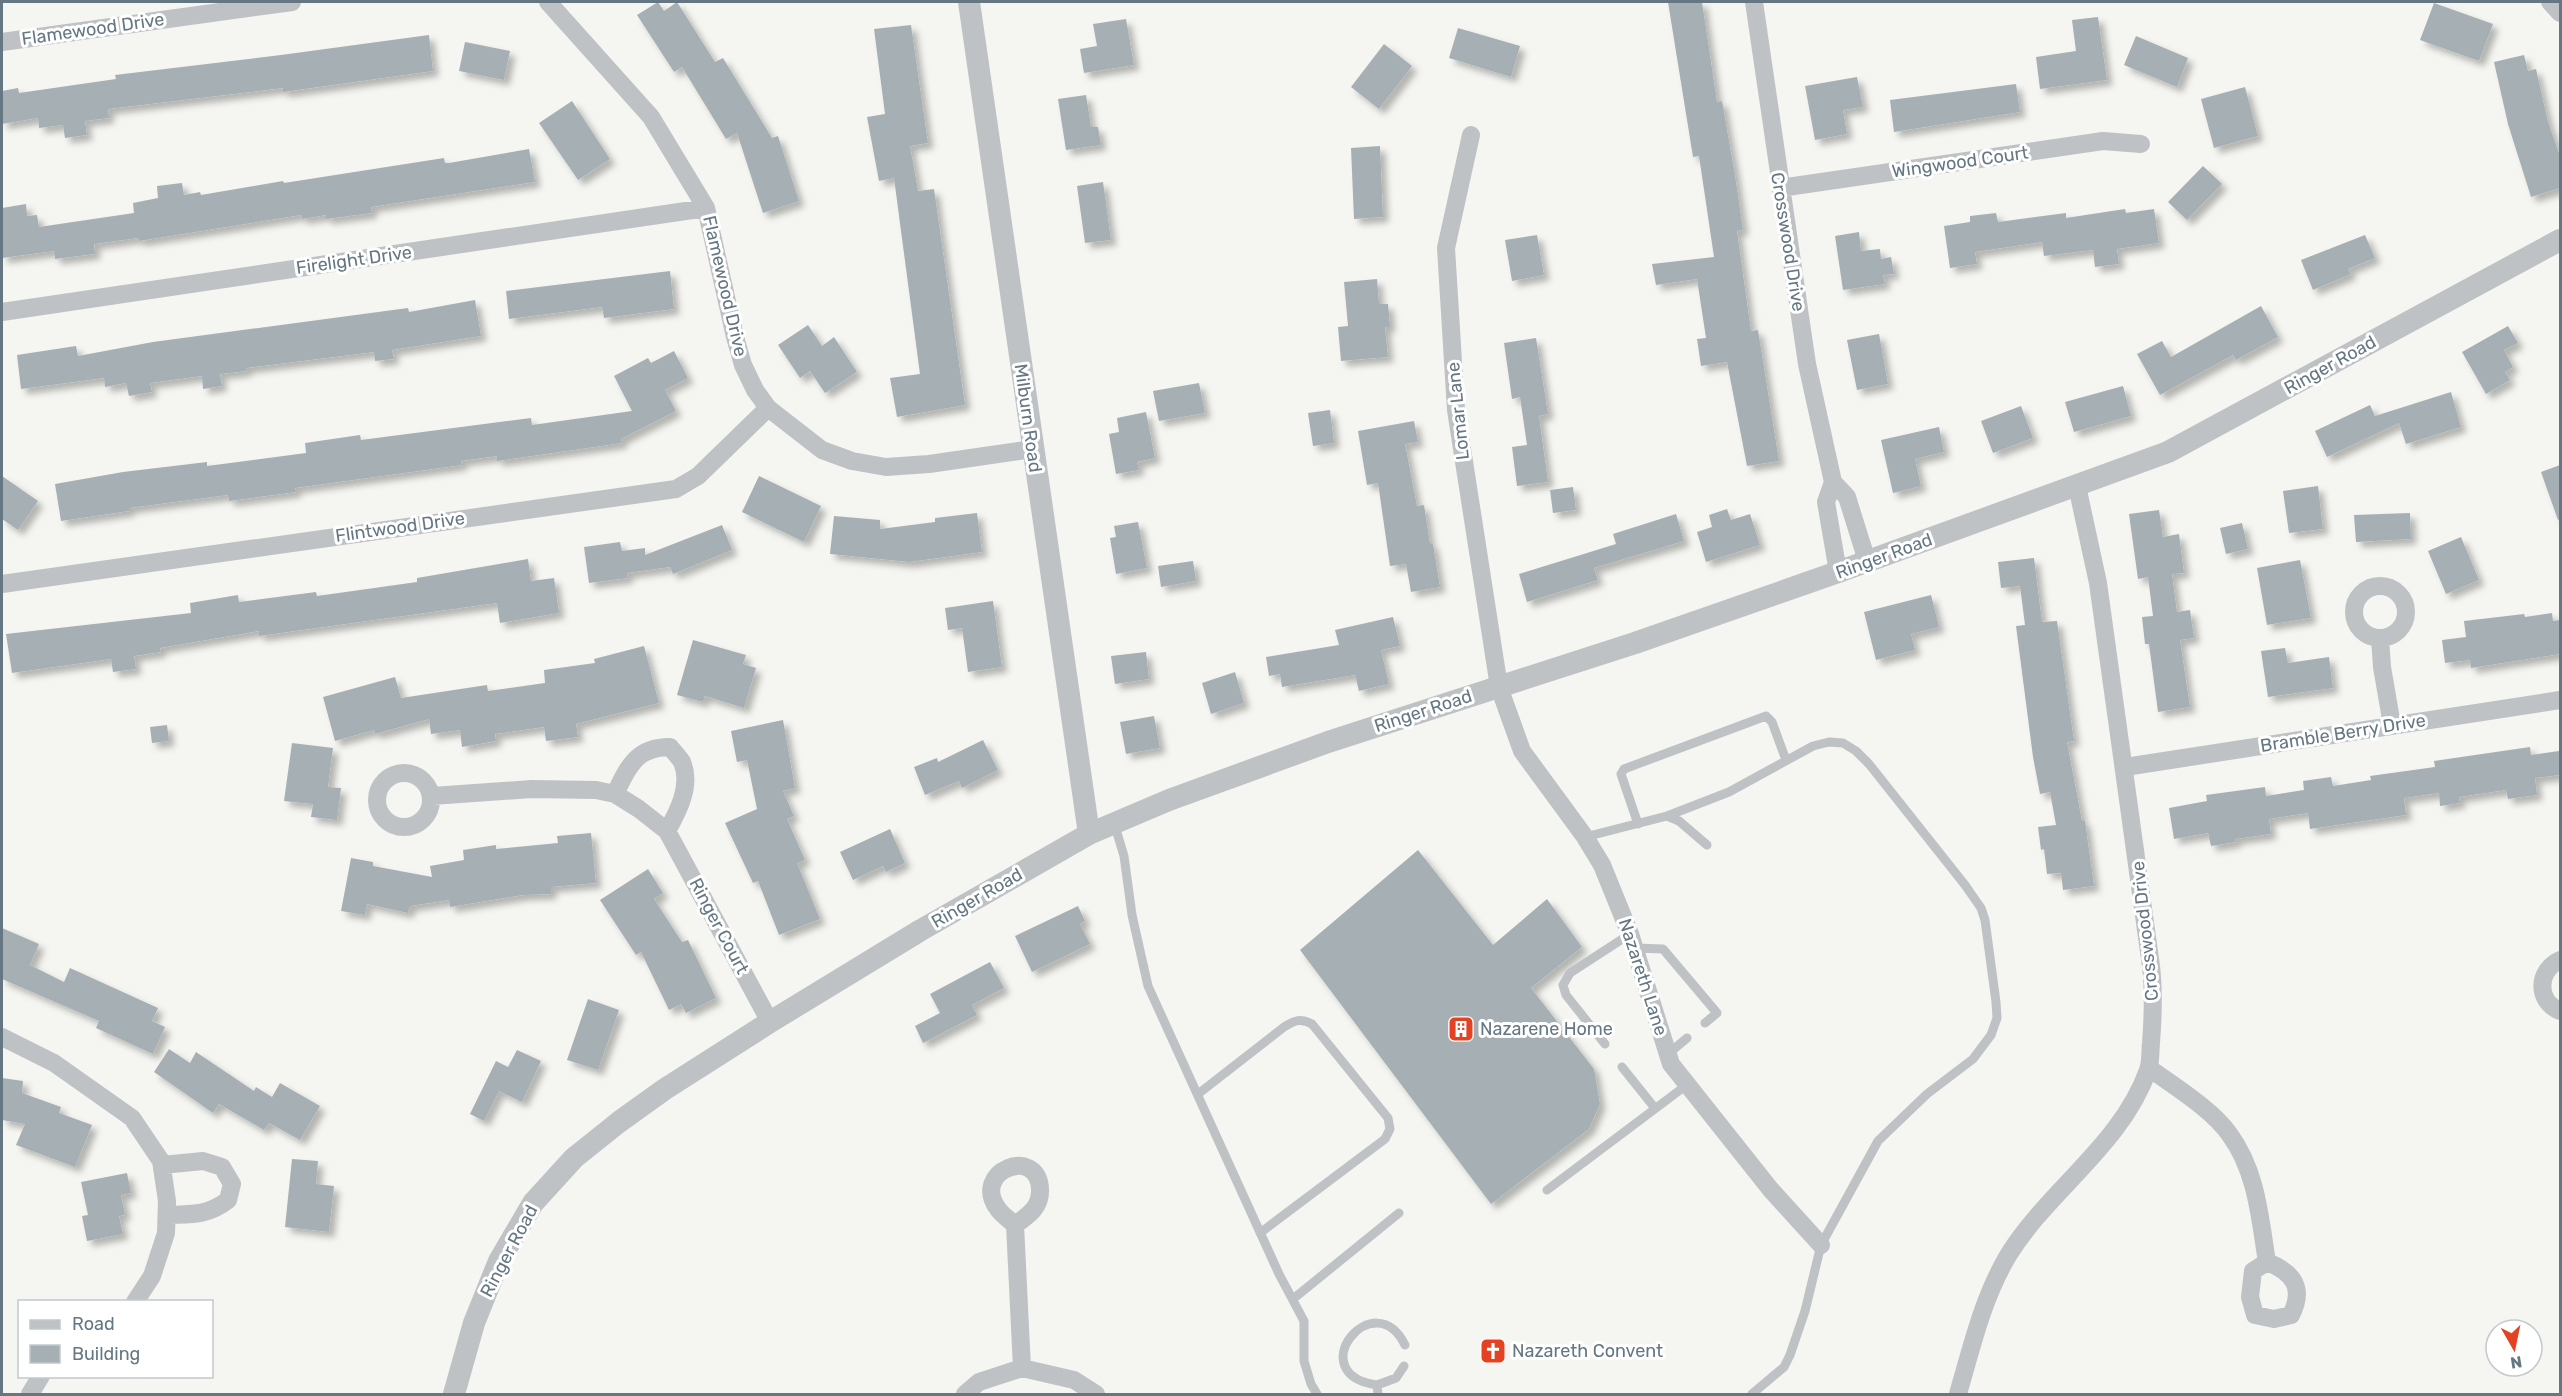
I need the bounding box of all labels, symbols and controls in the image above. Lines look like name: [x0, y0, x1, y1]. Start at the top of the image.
street label: Flamewood Drive: [20, 8, 166, 50]
street label: Wingwood Court: [1890, 142, 2030, 182]
street label: Crosswood Drive: [1766, 171, 1810, 313]
street label: Flamewood Drive: [698, 213, 752, 359]
street label: Firelight Drive: [295, 241, 413, 279]
street label: Ringer Road: [2280, 331, 2380, 399]
street label: Lomar Lane: [1442, 361, 1474, 461]
street label: Milburn Road: [1009, 362, 1047, 474]
street label: Flintwood Drive: [334, 507, 466, 547]
street label: Ringer Road: [1833, 528, 1935, 584]
street label: Ringer Road: [1371, 685, 1475, 737]
street label: Bramble Berry Drive: [2259, 709, 2427, 757]
street label: Crosswood Drive: [2127, 860, 2163, 1002]
street label: Ringer Road: [928, 863, 1026, 933]
street label: Ringer Court: [684, 874, 754, 978]
street label: Nazareth Lane: [1614, 916, 1672, 1038]
building icon: Nazarene Home: [1446, 1014, 1476, 1044]
place label: Nazarene Home: [1480, 1018, 1613, 1040]
street label: Ringer Road: [475, 1201, 543, 1301]
legend: [18, 1300, 213, 1378]
text: Road: [72, 1313, 115, 1335]
north arrow: [2484, 1318, 2544, 1378]
church icon: Nazareth Convent: [1478, 1336, 1508, 1366]
place label: Nazareth Convent: [1512, 1340, 1663, 1362]
text: Building: [72, 1343, 140, 1365]
text: N: [2509, 1352, 2523, 1373]

